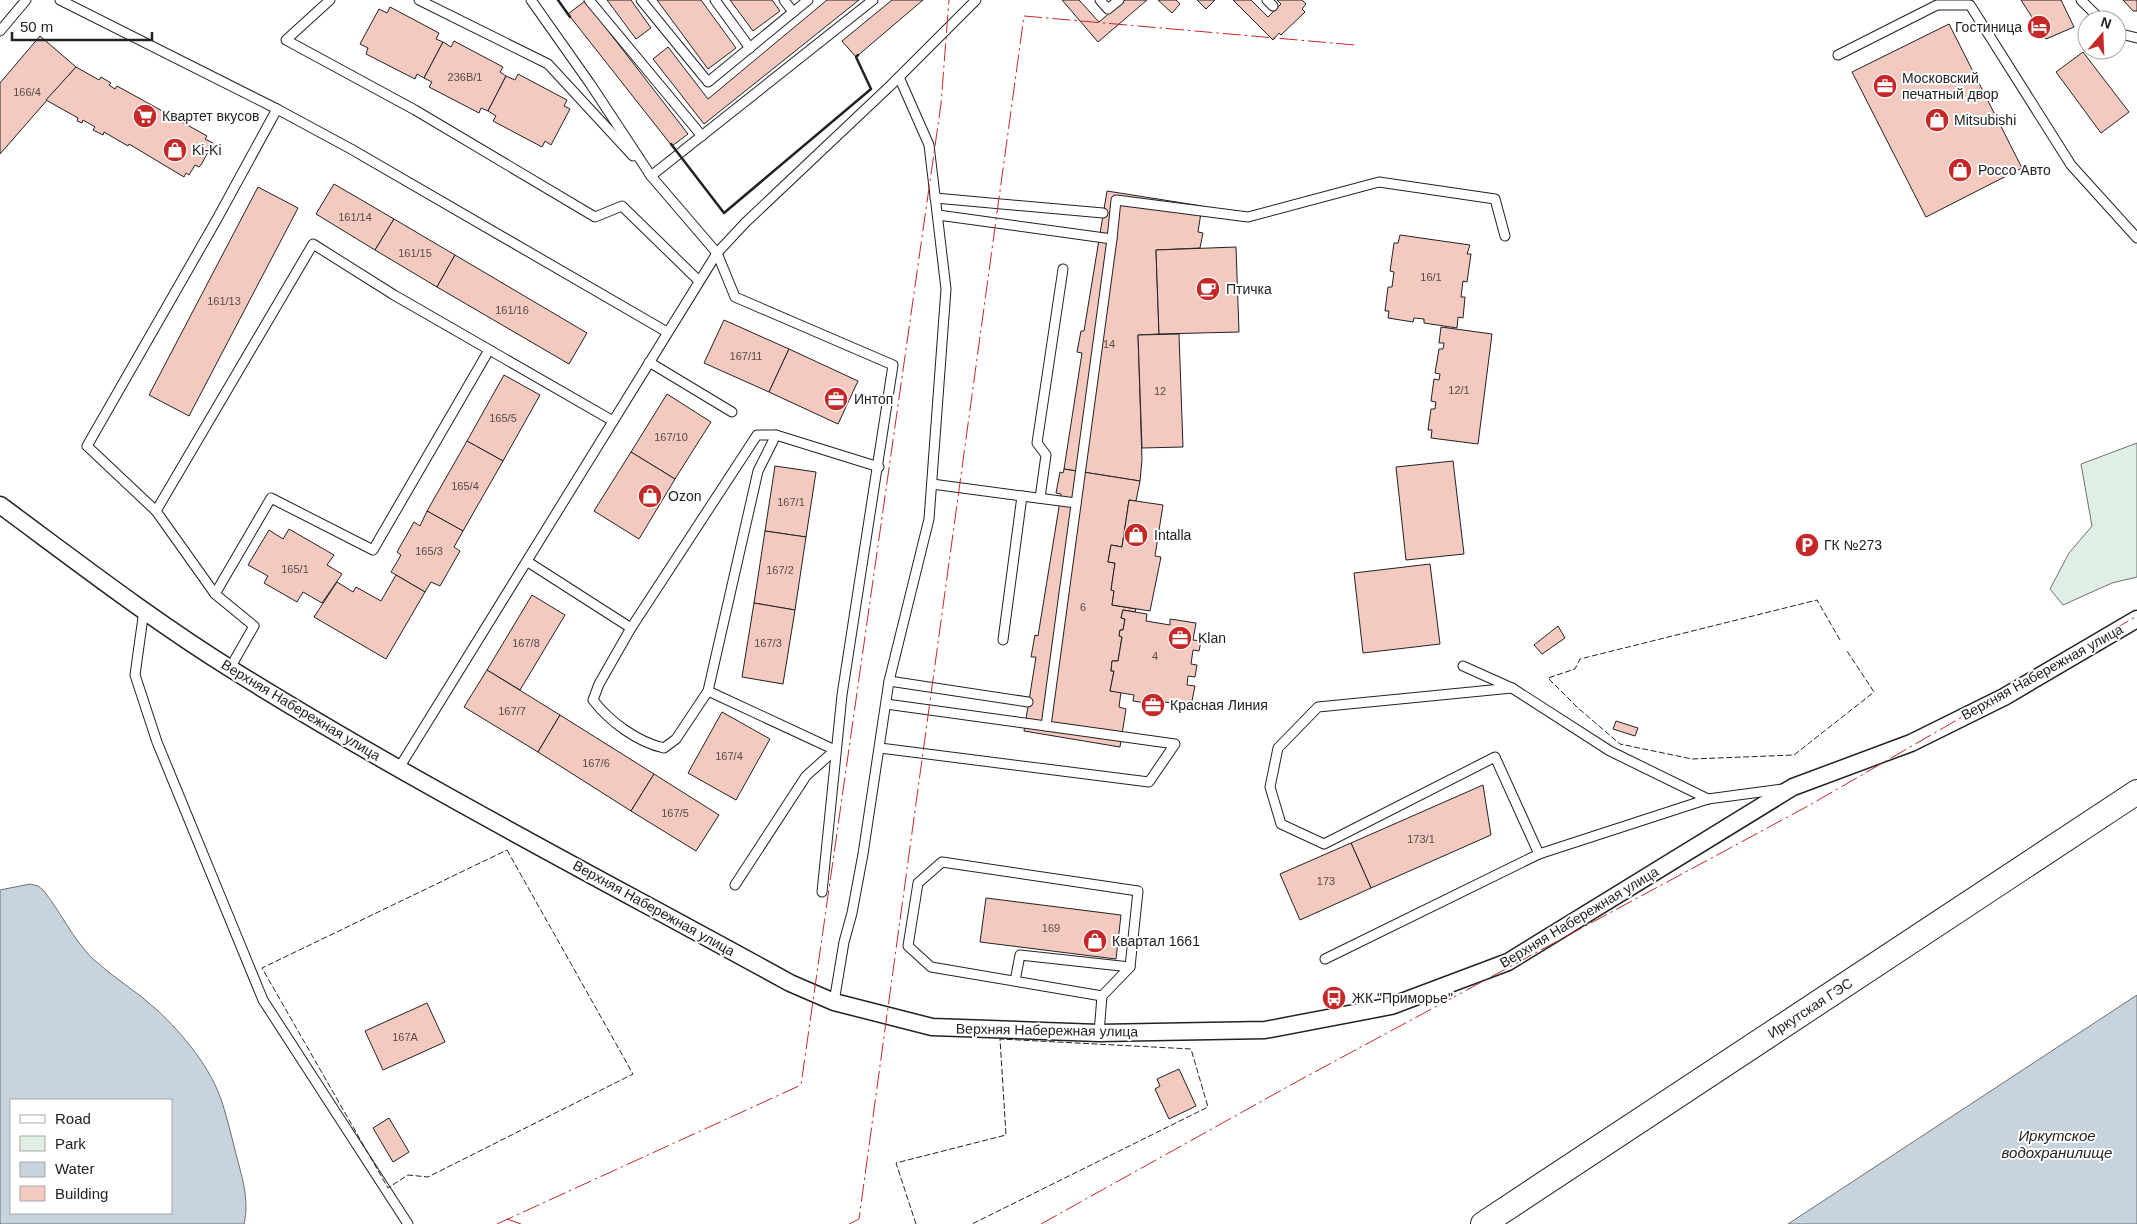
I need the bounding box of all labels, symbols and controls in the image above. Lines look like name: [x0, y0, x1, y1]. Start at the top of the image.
scale bar: [12, 10, 152, 42]
north arrow: [2077, 10, 2127, 60]
text: N: [2099, 13, 2114, 32]
hotel icon: Гостиница: [2026, 14, 2052, 40]
text: 50 m: [20, 18, 53, 35]
place label: Гостиница: [1955, 19, 2022, 35]
place label: Московский печатный двор: [1902, 70, 1999, 102]
house number: 236В/1: [448, 71, 482, 83]
office icon: Московский печатный двор: [1872, 73, 1898, 99]
house number: 166/4: [13, 86, 41, 98]
supermarket icon: Квартет вкусов: [132, 103, 158, 129]
shop icon: Mitsubishi: [1924, 107, 1950, 133]
place label: Квартет вкусов: [162, 108, 260, 124]
place label: Mitsubishi: [1954, 112, 2016, 128]
shop icon: Ki-Ki: [162, 137, 188, 163]
place label: Ki-Ki: [192, 142, 222, 158]
shop icon: Россо Авто: [1947, 157, 1973, 183]
place label: Россо Авто: [1978, 162, 2051, 178]
house number: 161/14: [338, 211, 372, 223]
house number: 161/15: [398, 247, 432, 259]
house number: 16/1: [1420, 271, 1442, 283]
cafe icon: Птичка: [1195, 276, 1221, 302]
place label: Птичка: [1226, 281, 1272, 297]
house number: 161/13: [207, 295, 241, 307]
house number: 161/16: [495, 304, 529, 316]
house number: 14: [1103, 338, 1115, 350]
house number: 167/11: [730, 350, 762, 362]
house number: 12/1: [1448, 384, 1470, 396]
house number: 12: [1154, 385, 1166, 397]
office icon: Интоп: [823, 386, 849, 412]
place label: Интоп: [854, 391, 893, 407]
house number: 165/5: [489, 412, 517, 424]
house number: 167/10: [654, 431, 688, 443]
house number: 165/4: [451, 480, 479, 492]
shop icon: Ozon: [637, 483, 663, 509]
place label: Ozon: [668, 488, 701, 504]
house number: 167/1: [777, 496, 805, 508]
shop icon: Intalla: [1123, 522, 1149, 548]
place label: Intalla: [1154, 527, 1192, 543]
parking icon: ГК №273: [1794, 532, 1820, 558]
place label: ГК №273: [1824, 537, 1882, 553]
house number: 165/3: [415, 545, 443, 557]
house number: 165/1: [281, 563, 309, 575]
house number: 167/2: [766, 564, 794, 576]
house number: 6: [1080, 601, 1086, 613]
street label: Верхняя Набережная улица: [1958, 621, 2126, 723]
office icon: Klan: [1167, 625, 1193, 651]
place label: Klan: [1198, 630, 1226, 646]
house number: 167/8: [512, 637, 540, 649]
house number: 167/3: [754, 637, 782, 649]
house number: 4: [1152, 650, 1158, 662]
street label: Верхняя Набережная улица: [219, 656, 383, 764]
office icon: Красная Линия: [1140, 692, 1166, 718]
place label: Красная Линия: [1170, 697, 1268, 713]
house number: 167/7: [498, 705, 526, 717]
house number: 167/4: [715, 750, 743, 762]
house number: 167/6: [582, 757, 610, 769]
house number: 167/5: [661, 807, 689, 819]
house number: 173/1: [1407, 833, 1435, 845]
street label: Верхняя Набережная улица: [570, 857, 738, 959]
street label: Верхняя Набережная улица: [1497, 863, 1661, 971]
house number: 173: [1317, 875, 1335, 887]
house number: 169: [1042, 922, 1060, 934]
shop icon: Квартал 1661: [1082, 928, 1108, 954]
place label: Квартал 1661: [1112, 933, 1200, 949]
street label: Иркутская ГЭС: [1765, 975, 1855, 1041]
bus stop icon: ЖК "Приморье": [1321, 985, 1347, 1011]
place label: ЖК "Приморье": [1352, 990, 1453, 1006]
street label: Верхняя Набережная улица: [956, 1020, 1139, 1040]
house number: 167А: [392, 1031, 419, 1043]
legend: [10, 1099, 172, 1214]
text: Road: [55, 1110, 91, 1127]
water label: Иркутское водохранилище: [2002, 1127, 2112, 1161]
text: Park: [55, 1135, 86, 1152]
text: Water: [55, 1160, 94, 1177]
text: Building: [55, 1185, 108, 1202]

